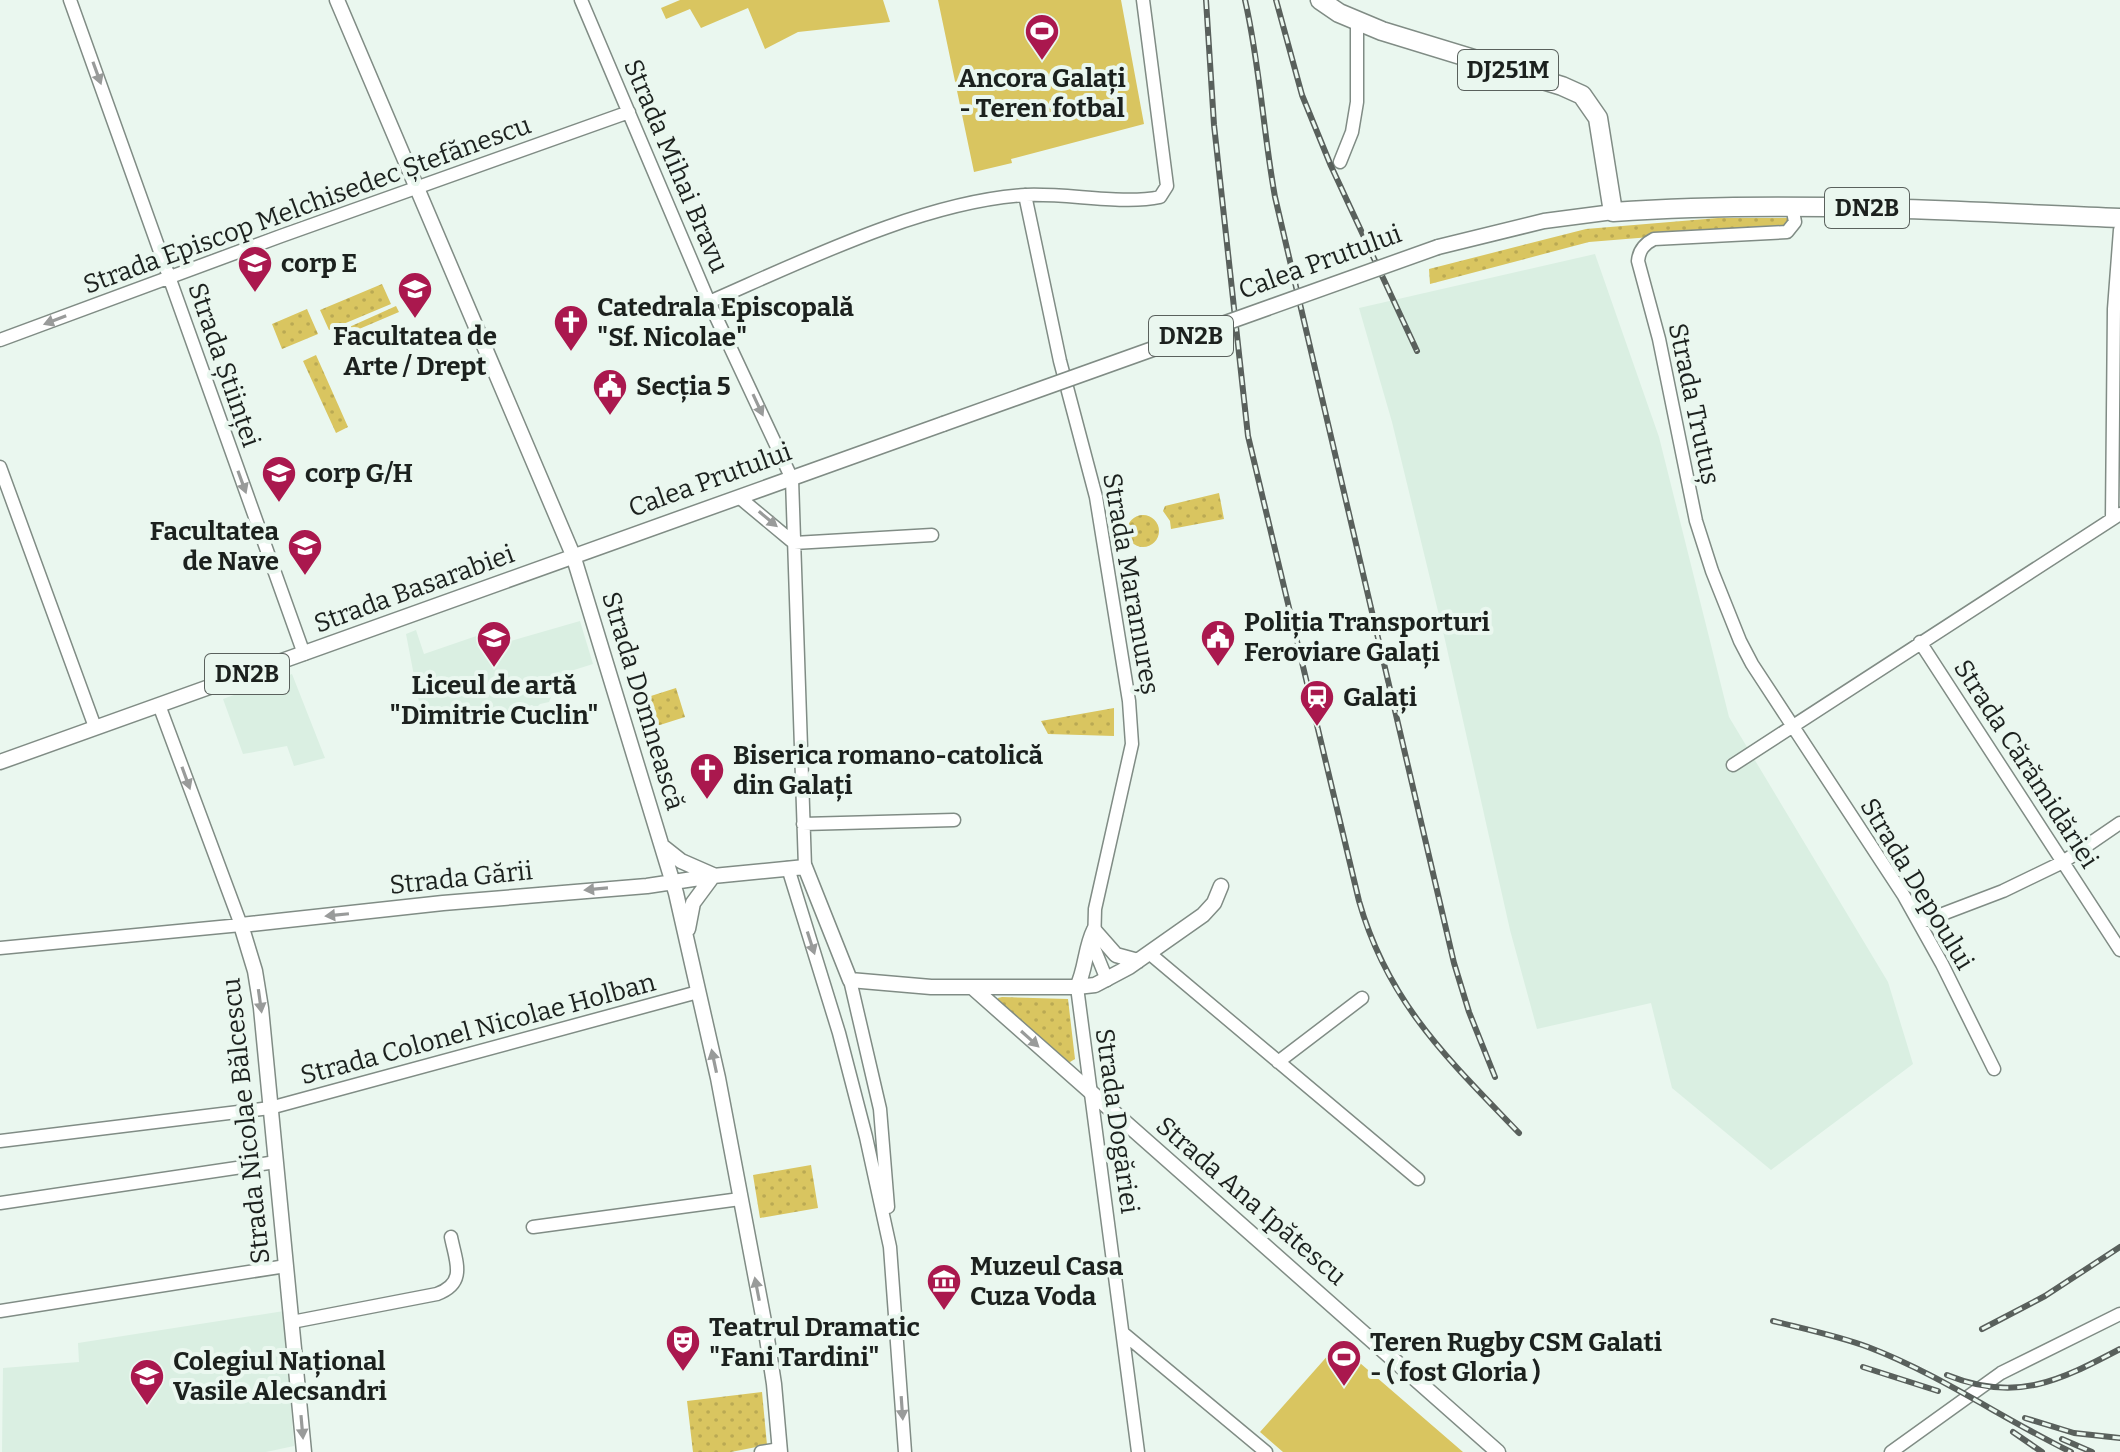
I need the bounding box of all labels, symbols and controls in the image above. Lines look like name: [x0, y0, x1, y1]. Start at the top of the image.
sports icon: Ancora Galați - Teren fotbal: [1023, 12, 1061, 62]
road number: DJ251M: [1458, 50, 1558, 90]
street label: Strada Mihai Bravu: [617, 55, 735, 277]
one-way arrow: [91, 62, 103, 86]
place label: Ancora Galați - Teren fotbal: [958, 63, 1126, 124]
street label: Strada Episcop Melchisedec Ștefănescu: [79, 109, 535, 301]
road number: DN2B: [1825, 188, 1909, 228]
street label: Calea Prutului: [1234, 218, 1406, 306]
school or university icon: corp E: [236, 244, 274, 294]
place label: corp E: [281, 248, 357, 279]
school or university icon: Facultatea de Arte / Drept: [396, 270, 434, 320]
street label: Strada Științei: [181, 279, 267, 451]
place label: Catedrala Episcopală "Sf. Nicolae": [597, 292, 854, 353]
church icon: Catedrala Episcopală "Sf. Nicolae": [552, 303, 590, 353]
one-way arrow: [43, 314, 67, 327]
road number: DN2B: [1149, 316, 1233, 356]
street label: Strada Trutuș: [1662, 320, 1726, 488]
place label: Facultatea de Arte / Drept: [333, 321, 497, 382]
public building icon: Secția 5: [591, 367, 629, 417]
place label: Secția 5: [636, 371, 731, 403]
one-way arrow: [751, 393, 765, 417]
street label: Calea Prutului: [624, 436, 796, 524]
school or university icon: corp G/H: [260, 454, 298, 504]
place label: corp G/H: [305, 458, 413, 489]
one-way arrow: [236, 471, 249, 495]
street label: Strada Maramureș: [1096, 471, 1166, 697]
one-way arrow: [757, 510, 777, 527]
place label: Facultatea de Nave: [150, 516, 279, 577]
school or university icon: Facultatea de Nave: [286, 527, 324, 577]
street label: Strada Basarabiei: [310, 538, 519, 640]
street label: Strada Domnească: [595, 588, 691, 814]
place label: Poliția Transporturi Feroviare Galați: [1244, 607, 1490, 669]
public building icon: Poliția Transporturi Feroviare Galați: [1199, 618, 1237, 668]
school or university icon: Liceul de artă "Dimitrie Cuclin": [475, 619, 513, 669]
road number: DN2B: [205, 654, 289, 694]
street label: Strada Cărămidăriei: [1947, 654, 2105, 874]
place label: Liceul de artă "Dimitrie Cuclin": [389, 670, 599, 731]
station icon: Galați: [1298, 678, 1336, 728]
place label: Galați: [1343, 682, 1417, 714]
place label: Biserica romano-catolică din Galați: [733, 740, 1044, 802]
church icon: Biserica romano-catolică din Galați: [688, 751, 726, 801]
one-way arrow: [180, 766, 193, 790]
street label: Strada Depoului: [1854, 793, 1981, 976]
street label: Strada Gării: [388, 855, 534, 901]
one-way arrow: [583, 883, 608, 896]
one-way arrow: [324, 909, 349, 922]
one-way arrow: [805, 931, 817, 955]
street label: Strada Colonel Nicolae Holban: [297, 966, 659, 1091]
street label: Strada Nicolae Bălcescu: [216, 976, 276, 1266]
one-way arrow: [254, 989, 267, 1014]
street label: Strada Dogăriei: [1089, 1026, 1145, 1216]
one-way arrow: [1020, 1030, 1039, 1048]
one-way arrow: [708, 1049, 720, 1074]
street label: Strada Ana Ipătescu: [1150, 1110, 1352, 1292]
place label: Muzeul Casa Cuza Voda: [970, 1251, 1124, 1312]
museum icon: Muzeul Casa Cuza Voda: [925, 1262, 963, 1312]
one-way arrow: [750, 1276, 763, 1301]
place label: Teatrul Dramatic "Fani Tardini": [709, 1312, 920, 1373]
theatre icon: Teatrul Dramatic "Fani Tardini": [664, 1323, 702, 1373]
place label: Teren Rugby CSM Galati - ( fost Gloria ): [1370, 1327, 1662, 1388]
sports icon: Teren Rugby CSM Galati - ( fost Gloria ): [1325, 1338, 1363, 1388]
place label: Colegiul Național Vasile Alecsandri: [173, 1346, 387, 1407]
school or university icon: Colegiul Național Vasile Alecsandri: [128, 1357, 166, 1407]
one-way arrow: [896, 1396, 909, 1421]
one-way arrow: [295, 1415, 308, 1440]

